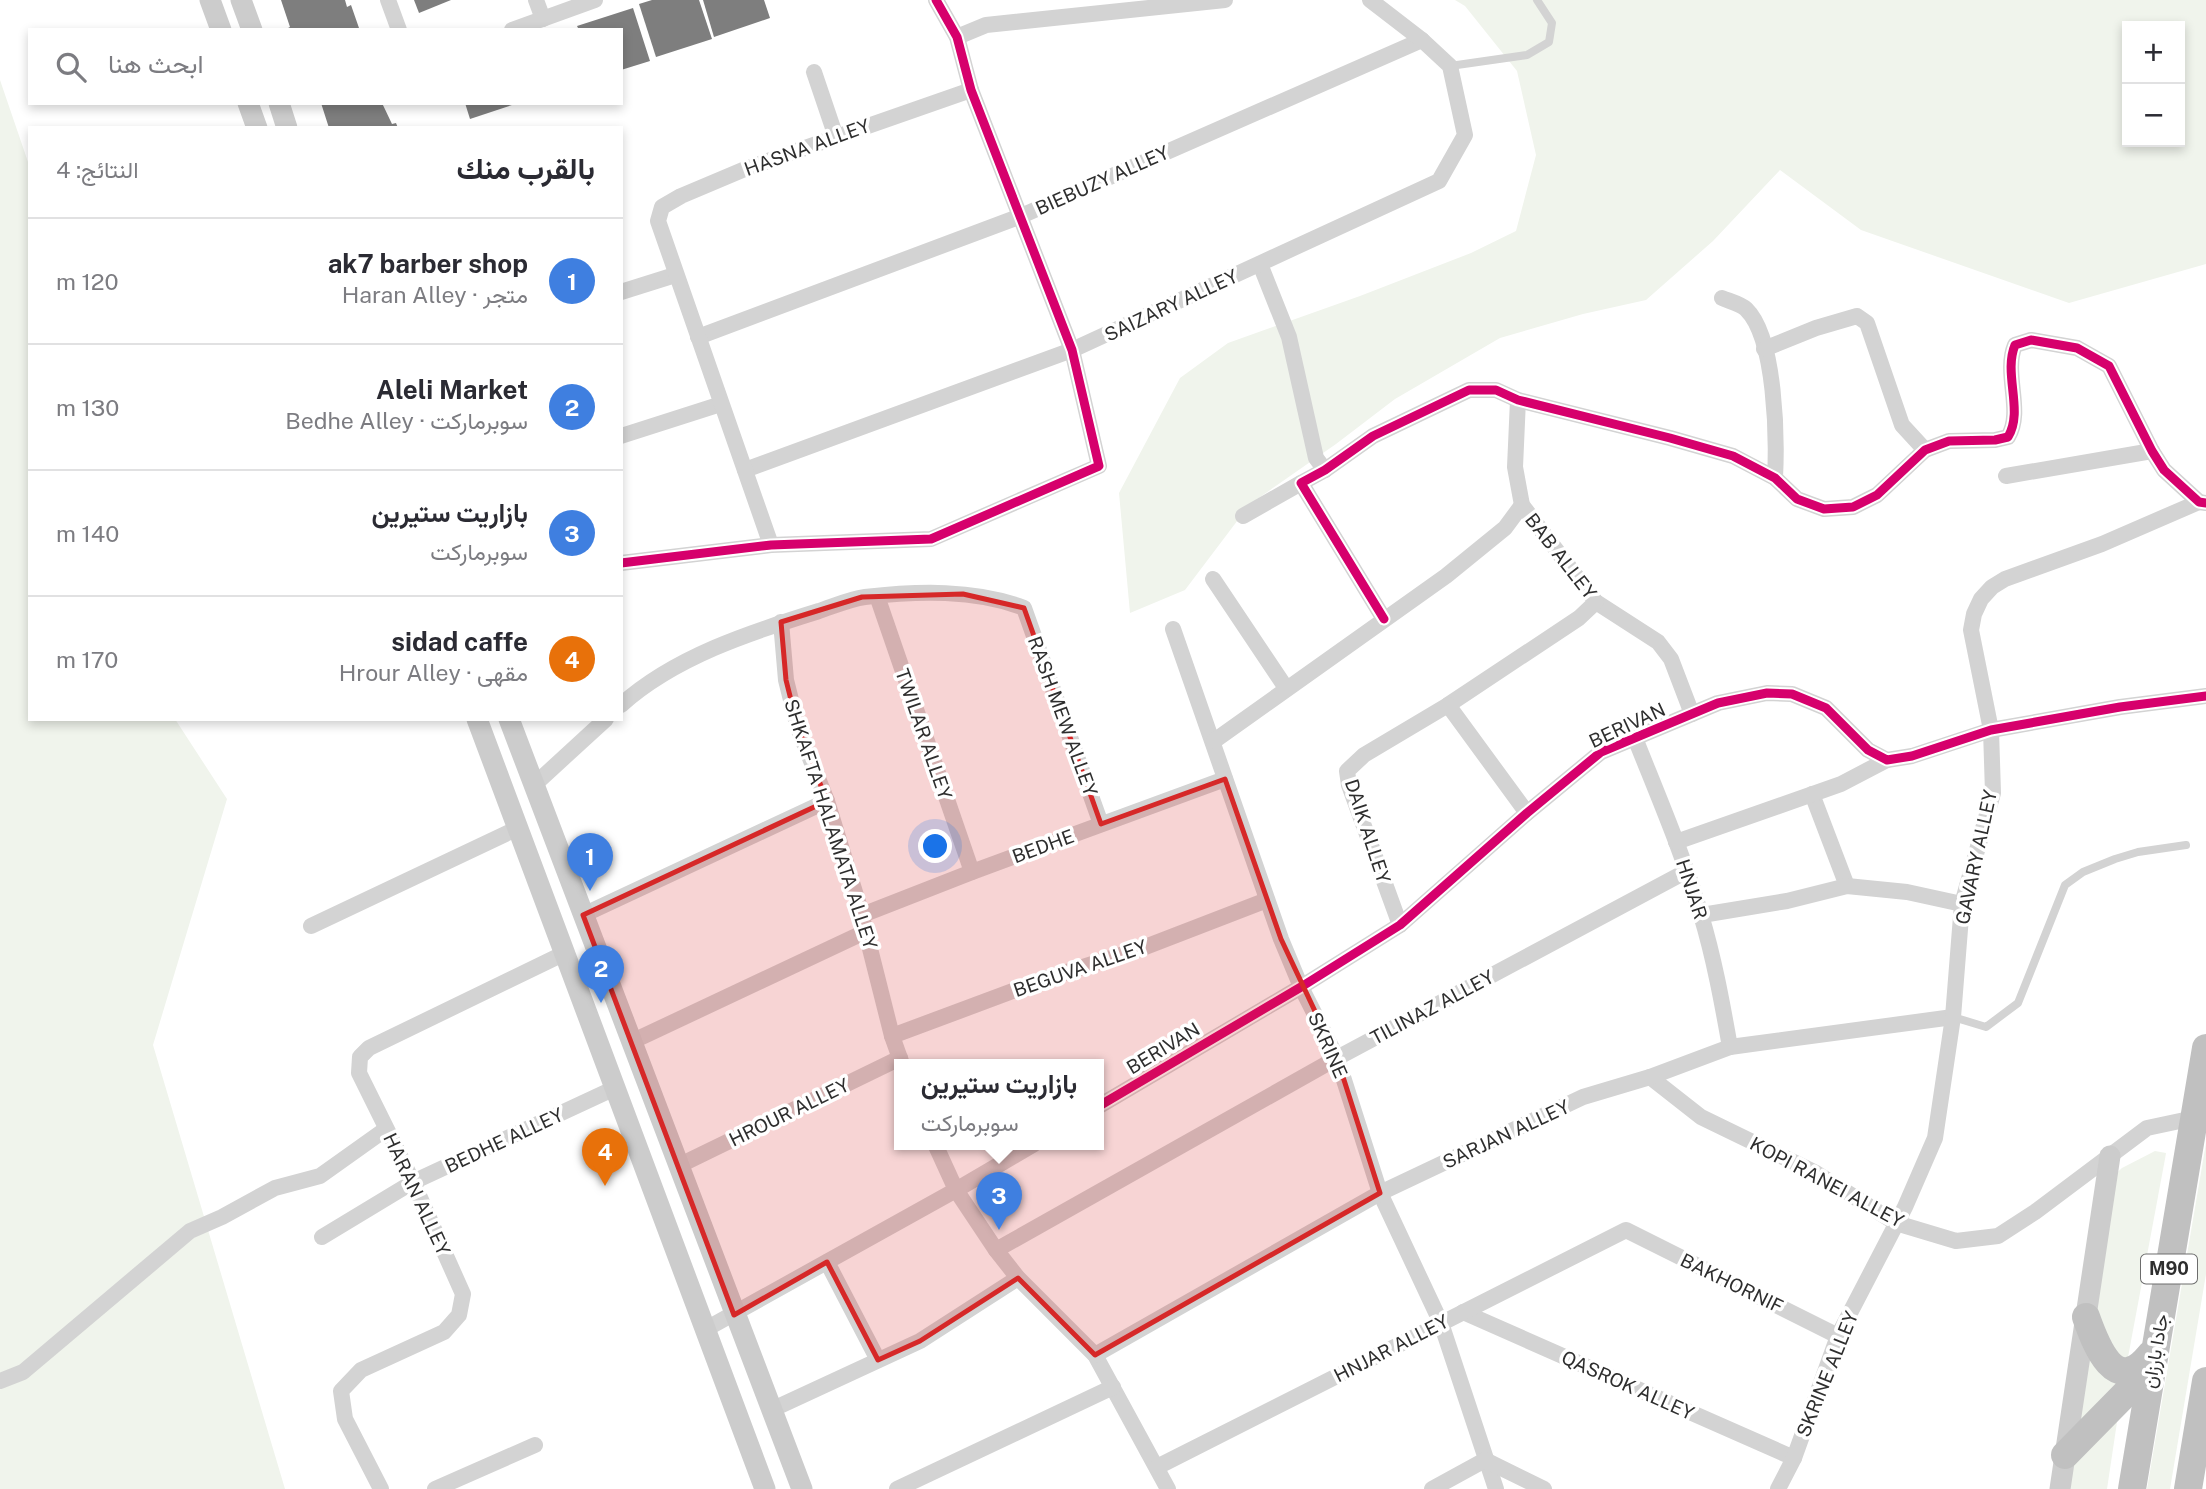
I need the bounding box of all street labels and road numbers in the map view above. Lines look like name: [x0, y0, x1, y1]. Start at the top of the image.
street label: HASNA ALLEY: [741, 114, 873, 180]
street label: BIEBUZY ALLEY: [1032, 141, 1173, 219]
street label: SAIZARY ALLEY: [1101, 264, 1242, 346]
street label: BAB ALLEY: [1521, 509, 1602, 604]
street label: RASH MEW ALLEY: [1024, 633, 1102, 799]
street label: TWILAR ALLEY: [891, 666, 957, 803]
street label: SHKAFTA HALAMATA ALLEY: [780, 696, 882, 952]
street label: BERIVAN: [1585, 698, 1669, 752]
street label: DAIK ALLEY: [1341, 776, 1395, 886]
street label: GAVARY ALLEY: [1951, 787, 2001, 926]
street label: BEDHE: [1009, 825, 1077, 867]
street label: HNJAR: [1672, 856, 1712, 922]
street label: BEGUVA ALLEY: [1010, 935, 1150, 1001]
street label: TILINAZ ALLEY: [1366, 965, 1498, 1049]
street label: SKRINE: [1304, 1009, 1352, 1081]
street label: BERIVAN: [1122, 1018, 1204, 1078]
street label: HROUR ALLEY: [725, 1073, 853, 1151]
street label: SARJAN ALLEY: [1439, 1095, 1573, 1173]
street label: BEDHE ALLEY: [441, 1103, 567, 1177]
street label: HARAN ALLEY: [379, 1129, 455, 1259]
street label: KOPI RANEI ALLEY: [1746, 1132, 1908, 1232]
street label: BAKHORNIF: [1677, 1249, 1787, 1317]
road number: M90: [2141, 1254, 2197, 1284]
street label: SKRINE ALLEY: [1792, 1307, 1862, 1440]
street label: HNJAR ALLEY: [1330, 1309, 1452, 1386]
street label: جادا بارزان: [2138, 1312, 2173, 1390]
street label: QASROK ALLEY: [1558, 1346, 1698, 1424]

